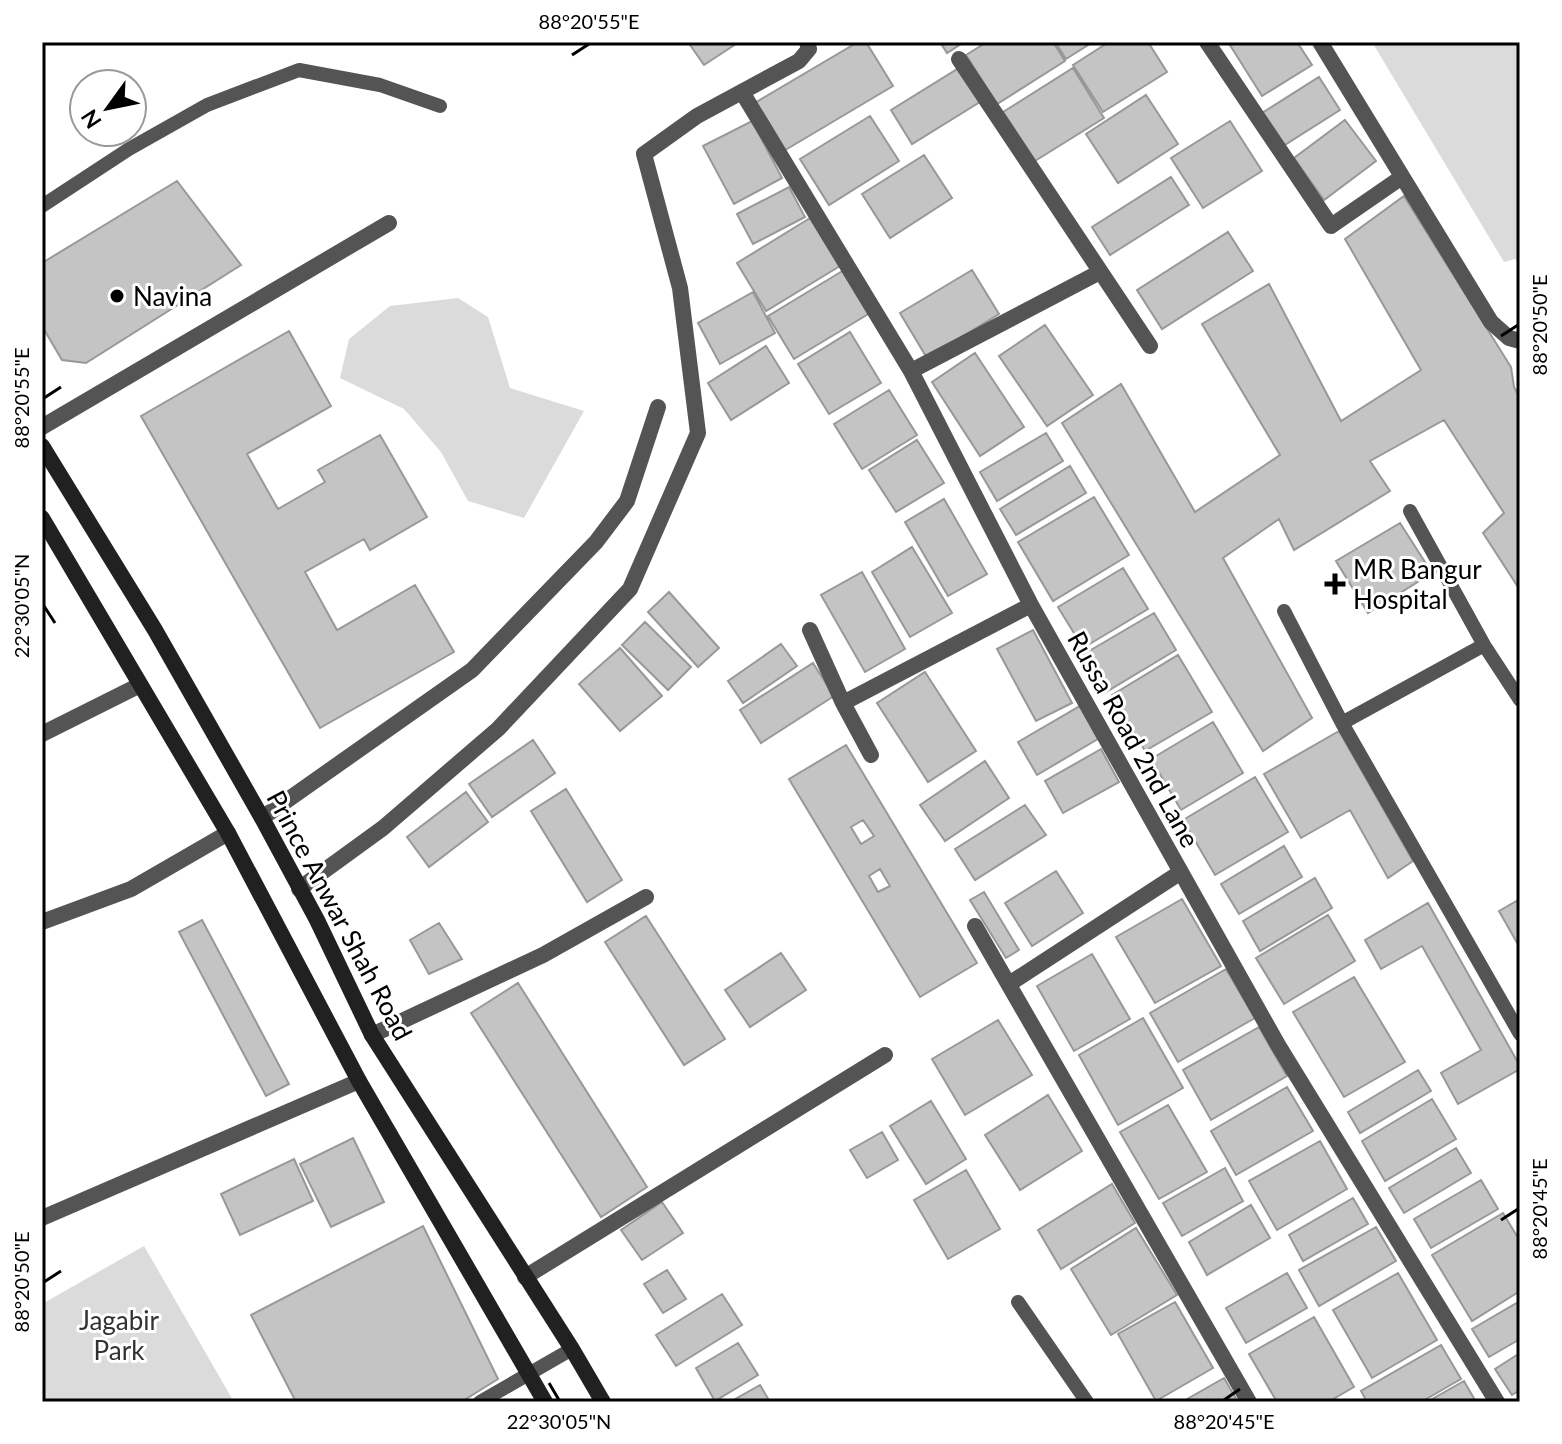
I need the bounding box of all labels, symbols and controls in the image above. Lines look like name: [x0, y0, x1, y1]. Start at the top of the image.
text: 88°20'55"E: [539, 9, 639, 33]
north arrow: [68, 68, 148, 148]
text: N: [75, 105, 107, 134]
text: 88°20'50"E: [1527, 275, 1551, 375]
place label: Navina: [133, 280, 212, 312]
marker: Navina: [108, 287, 126, 305]
text: 88°20'55"E: [9, 348, 33, 448]
place label: MR Bangur Hospital: [1353, 553, 1482, 615]
text: 22°30'05"N: [9, 554, 33, 658]
marker: MR Bangur Hospital: [1324, 573, 1346, 595]
street label: Russa Road 2nd Lane: [1061, 625, 1207, 853]
street label: Prince Anwar Shah Road: [261, 785, 419, 1045]
text: 88°20'45"E: [1527, 1159, 1551, 1259]
text: 88°20'50"E: [9, 1232, 33, 1332]
park label: Jagabir Park: [79, 1304, 160, 1366]
text: 22°30'05"N: [507, 1409, 611, 1433]
text: 88°20'45"E: [1174, 1409, 1274, 1433]

